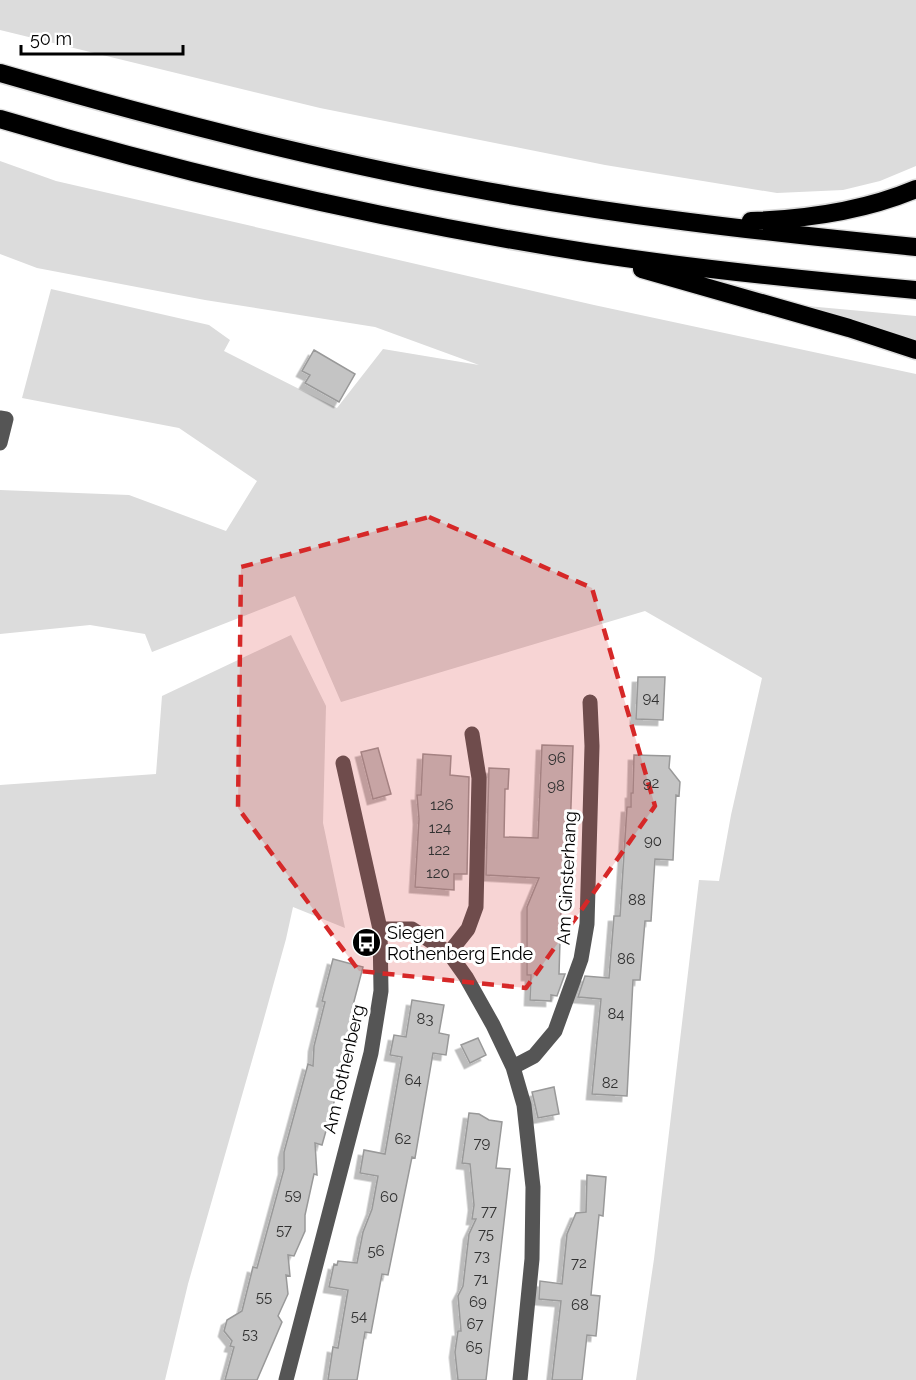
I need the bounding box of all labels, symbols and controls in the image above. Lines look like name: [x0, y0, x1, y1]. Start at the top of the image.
scale bar: [21, 18, 183, 56]
text: 50 m: [30, 28, 72, 49]
house number: 94: [643, 689, 659, 707]
house number: 96: [548, 749, 566, 767]
house number: 92: [643, 774, 659, 792]
house number: 98: [547, 777, 565, 795]
house number: 126: [430, 796, 454, 814]
street label: Am Ginsterhang: [553, 811, 580, 945]
house number: 124: [429, 819, 451, 837]
house number: 90: [644, 832, 662, 850]
house number: 122: [428, 841, 450, 859]
house number: 120: [426, 864, 450, 882]
house number: 88: [628, 891, 646, 909]
place label: Siegen Rothenberg Ende: [387, 922, 534, 964]
bus stop icon: Siegen Rothenberg Ende: [350, 927, 382, 959]
house number: 86: [617, 950, 635, 968]
street label: Am Rothenberg: [318, 1002, 369, 1135]
house number: 84: [607, 1005, 625, 1023]
house number: 83: [417, 1010, 433, 1028]
house number: 64: [404, 1071, 422, 1089]
house number: 82: [602, 1074, 619, 1092]
house number: 62: [395, 1130, 412, 1148]
house number: 79: [474, 1134, 491, 1152]
house number: 59: [285, 1186, 302, 1204]
house number: 60: [380, 1188, 398, 1206]
house number: 77: [481, 1202, 497, 1220]
house number: 57: [276, 1221, 292, 1239]
house number: 75: [478, 1225, 494, 1243]
house number: 56: [367, 1242, 385, 1260]
house number: 73: [474, 1247, 490, 1265]
house number: 72: [571, 1254, 587, 1272]
house number: 71: [474, 1270, 489, 1288]
house number: 55: [256, 1288, 272, 1306]
house number: 69: [469, 1293, 487, 1311]
house number: 68: [571, 1296, 589, 1314]
house number: 54: [351, 1307, 367, 1325]
house number: 67: [466, 1315, 484, 1333]
house number: 53: [242, 1325, 258, 1343]
house number: 65: [465, 1338, 483, 1356]

